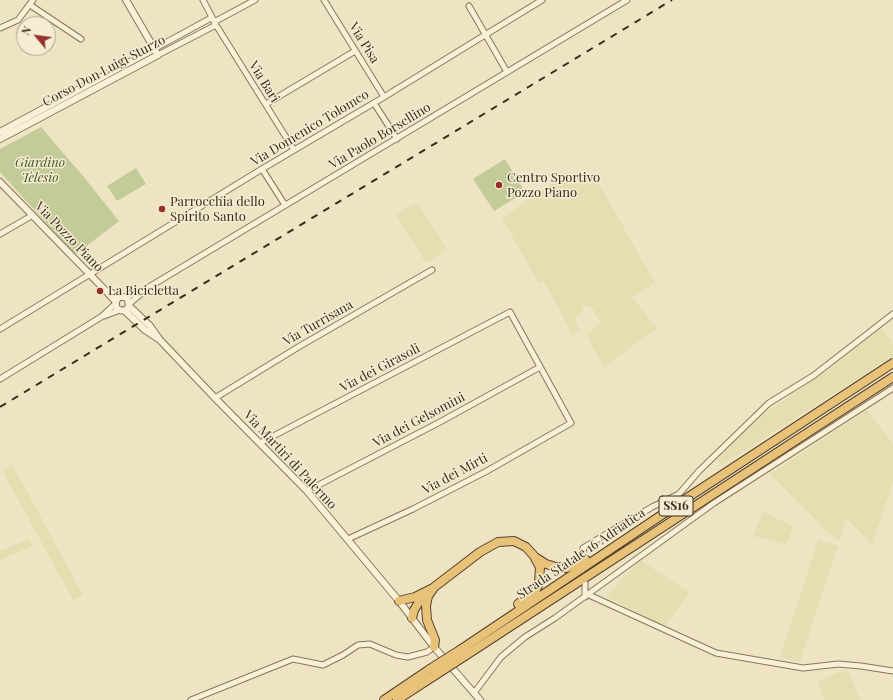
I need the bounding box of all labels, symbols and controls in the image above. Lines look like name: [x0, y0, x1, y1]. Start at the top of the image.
north arrow: [16, 16, 56, 56]
street label: Via Pisa: [345, 20, 383, 66]
text: N: [17, 23, 34, 38]
street label: Corso Don Luigi Sturzo: [40, 32, 168, 110]
street label: Via Bari: [245, 59, 283, 105]
street label: Via Domenico Tolomeo: [248, 87, 372, 169]
street label: Via Paolo Borsellino: [326, 99, 434, 173]
park label: Giardino Telesio: [15, 155, 65, 186]
place label: Centro Sportivo Pozzo Piano: [507, 170, 600, 201]
marker: Centro Sportivo Pozzo Piano: [494, 180, 504, 190]
place label: Parrocchia dello Spirito Santo: [170, 194, 265, 225]
street label: Via Pozzo Piano: [32, 199, 106, 275]
marker: Parrocchia dello Spirito Santo: [157, 204, 167, 214]
place label: La Bicicletta: [108, 283, 179, 299]
marker: La Bicicletta: [95, 286, 105, 296]
street label: Via Turrisana: [280, 297, 356, 349]
street label: Via dei Girasoli: [337, 340, 423, 396]
street label: Via dei Gelsomini: [370, 389, 468, 451]
street label: Via Martiri di Palermo: [240, 407, 340, 513]
street label: Via dei Mirti: [420, 450, 490, 498]
road number: SS16: [659, 496, 693, 516]
street label: Strada Statale 16 Adriatica: [514, 505, 648, 603]

